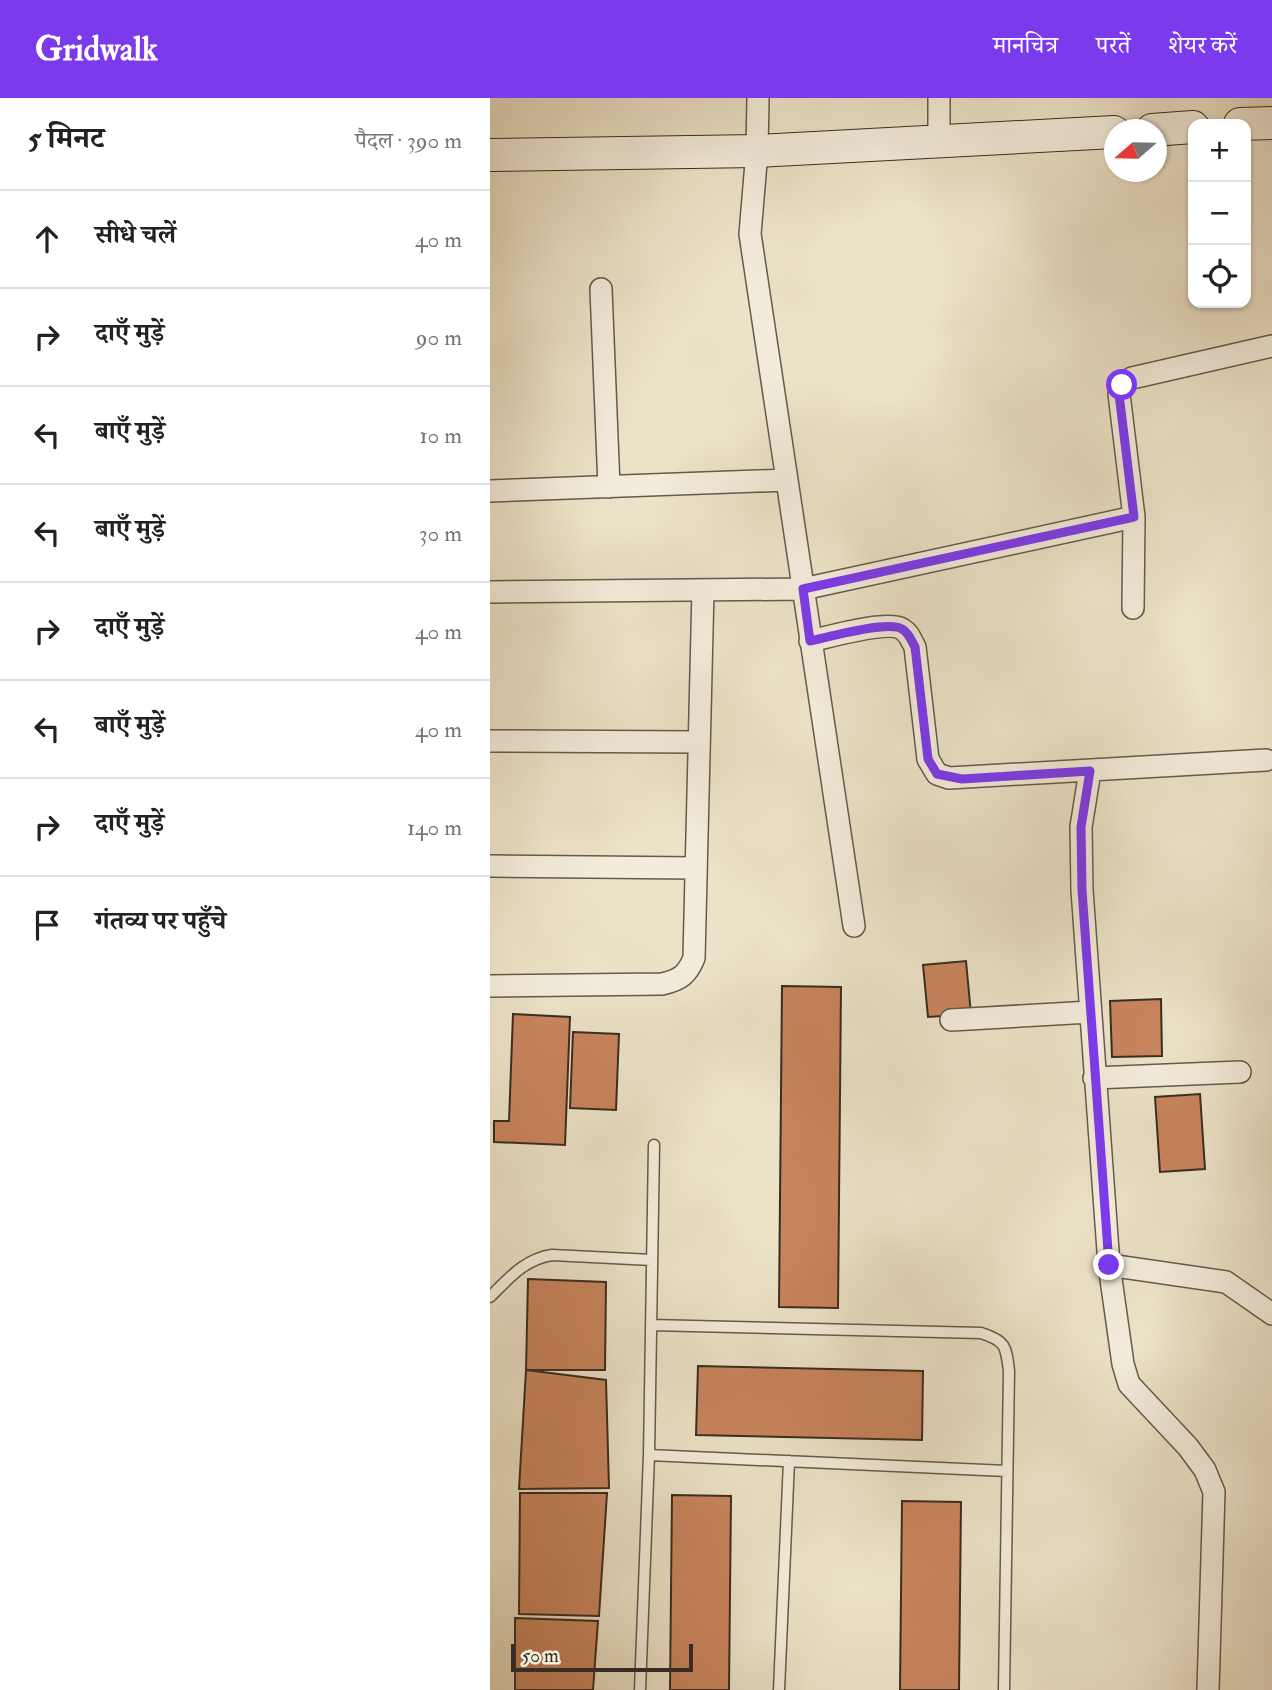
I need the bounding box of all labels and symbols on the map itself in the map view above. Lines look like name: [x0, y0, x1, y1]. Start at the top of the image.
north arrow: [1104, 119, 1167, 182]
route start: [1106, 369, 1137, 400]
route end: [1093, 1249, 1124, 1280]
scale bar: [511, 1641, 693, 1673]

